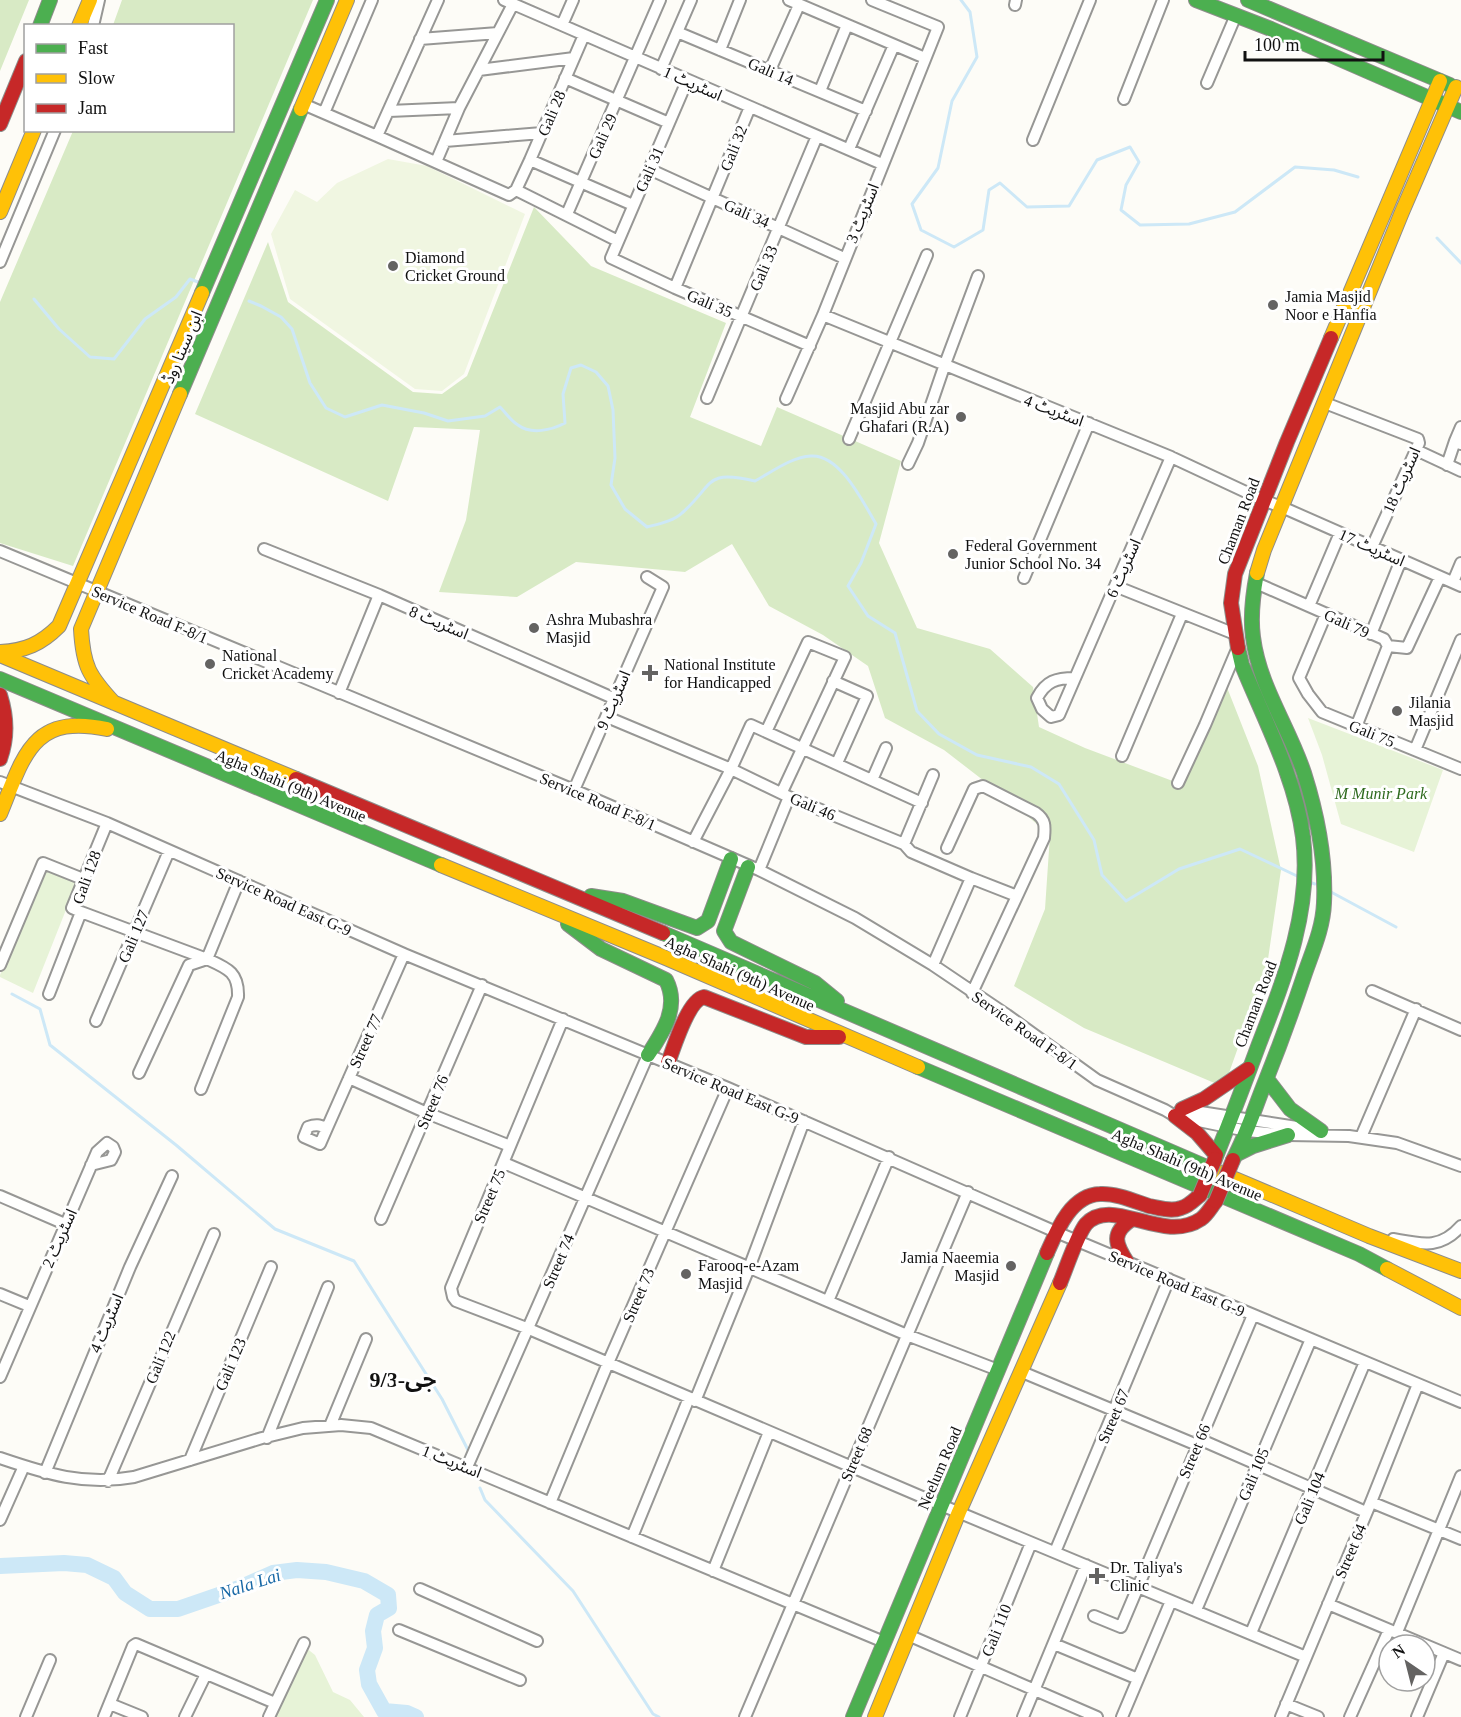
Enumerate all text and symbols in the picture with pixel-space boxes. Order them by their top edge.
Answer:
legend [24,24,234,132]
scale bar [1245,24,1383,62]
text: 100 m [1254,35,1300,55]
text: Fast [78,38,108,58]
street label: Gali 14 [746,54,796,89]
street label: اسٹریٹ 1 [660,63,725,105]
text: Slow [78,68,115,88]
street label: Gali 28 [534,88,569,138]
text: Jam [78,98,107,118]
street label: Gali 29 [585,111,620,161]
street label: Gali 32 [717,123,750,173]
street label: Gali 31 [632,144,667,194]
street label: اسٹریٹ 3 [843,181,883,246]
street label: Gali 34 [722,196,772,231]
street label: Gali 33 [746,243,781,293]
place label: Diamond Cricket Ground [405,249,505,284]
marker: Diamond Cricket Ground [386,259,400,273]
street label: Gali 35 [685,286,735,321]
place label: Jamia Masjid Noor e Hanfia [1285,288,1377,323]
marker: Jamia Masjid Noor e Hanfia [1266,298,1280,312]
street label: ابن سینا روڈ [159,308,206,386]
street label: اسٹریٹ 4 [1021,391,1086,431]
place label: Masjid Abu zar Ghafari (R.A) [850,400,950,436]
marker: Masjid Abu zar Ghafari (R.A) [954,410,968,424]
street label: اسٹریٹ 18 [1379,445,1424,516]
street label: Chaman Road [1214,476,1263,567]
street label: اسٹریٹ 17 [1336,525,1407,570]
street label: اسٹریٹ 6 [1103,536,1145,601]
place label: Federal Government Junior School No. 34 [965,537,1101,572]
marker: Federal Government Junior School No. 34 [946,547,960,561]
street label: Service Road F-8/1 [89,582,210,647]
street label: اسٹریٹ 8 [406,602,471,643]
street label: Gali 79 [1322,606,1372,641]
place label: Ashra Mubashra Masjid [546,611,652,647]
marker: Ashra Mubashra Masjid [527,621,541,635]
place label: National Cricket Academy [222,647,334,683]
place label: National Institute for Handicapped [664,656,776,692]
marker: National Cricket Academy [203,657,217,671]
marker: National Institute for Handicapped [641,664,659,682]
street label: اسٹریٹ 9 [593,668,634,733]
place label: Jilania Masjid [1409,694,1453,730]
marker: Jilania Masjid [1390,704,1404,718]
street label: Gali 75 [1347,717,1397,750]
street label: Agha Shahi (9th) Avenue [213,746,369,826]
street label: Service Road F-8/1 [537,769,658,834]
park label: M Munir Park [1334,785,1428,802]
street label: Gali 46 [788,789,838,824]
street label: Gali 128 [69,848,104,906]
street label: Service Road East G-9 [214,864,354,939]
street label: Gali 127 [115,907,152,965]
street label: Agha Shahi (9th) Avenue [662,933,817,1015]
street label: Chaman Road [1231,959,1280,1050]
street label: Service Road F-8/1 [969,988,1081,1073]
street label: Street 77 [346,1012,385,1071]
street label: Service Road East G-9 [660,1054,801,1127]
street label: Street 76 [413,1072,451,1132]
street label: Agha Shahi (9th) Avenue [1109,1125,1265,1205]
street label: Street 75 [470,1166,508,1226]
street label: اسٹریٹ 2 [39,1206,81,1271]
street label: Street 74 [539,1231,577,1291]
street label: Service Road East G-9 [1106,1247,1247,1320]
place label: Jamia Naeemia Masjid [901,1249,999,1285]
place label: Farooq-e-Azam Masjid [698,1257,800,1293]
marker: Jamia Naeemia Masjid [1004,1259,1018,1273]
street label: Street 73 [619,1265,657,1325]
marker: Farooq-e-Azam Masjid [679,1267,693,1281]
street label: اسٹریٹ 4 [86,1291,127,1356]
street label: Gali 122 [142,1328,179,1386]
street label: Gali 123 [212,1335,249,1393]
district label: جی-9/3 [370,1367,437,1392]
street label: Street 67 [1094,1386,1132,1446]
street label: Street 66 [1175,1421,1213,1481]
street label: Street 68 [837,1424,875,1484]
street label: Neelum Road [914,1424,965,1512]
street label: اسٹریٹ 1 [419,1442,484,1482]
street label: Gali 105 [1235,1445,1272,1503]
street label: Gali 104 [1291,1469,1328,1527]
street label: Street 64 [1331,1521,1369,1581]
place label: Dr. Taliya's Clinic [1110,1559,1183,1594]
water label: Nala Lai [216,1565,283,1604]
marker: Dr. Taliya's Clinic [1088,1567,1106,1585]
street label: Gali 110 [978,1602,1015,1659]
north arrow [1377,1633,1437,1693]
text: N [1389,1641,1409,1661]

